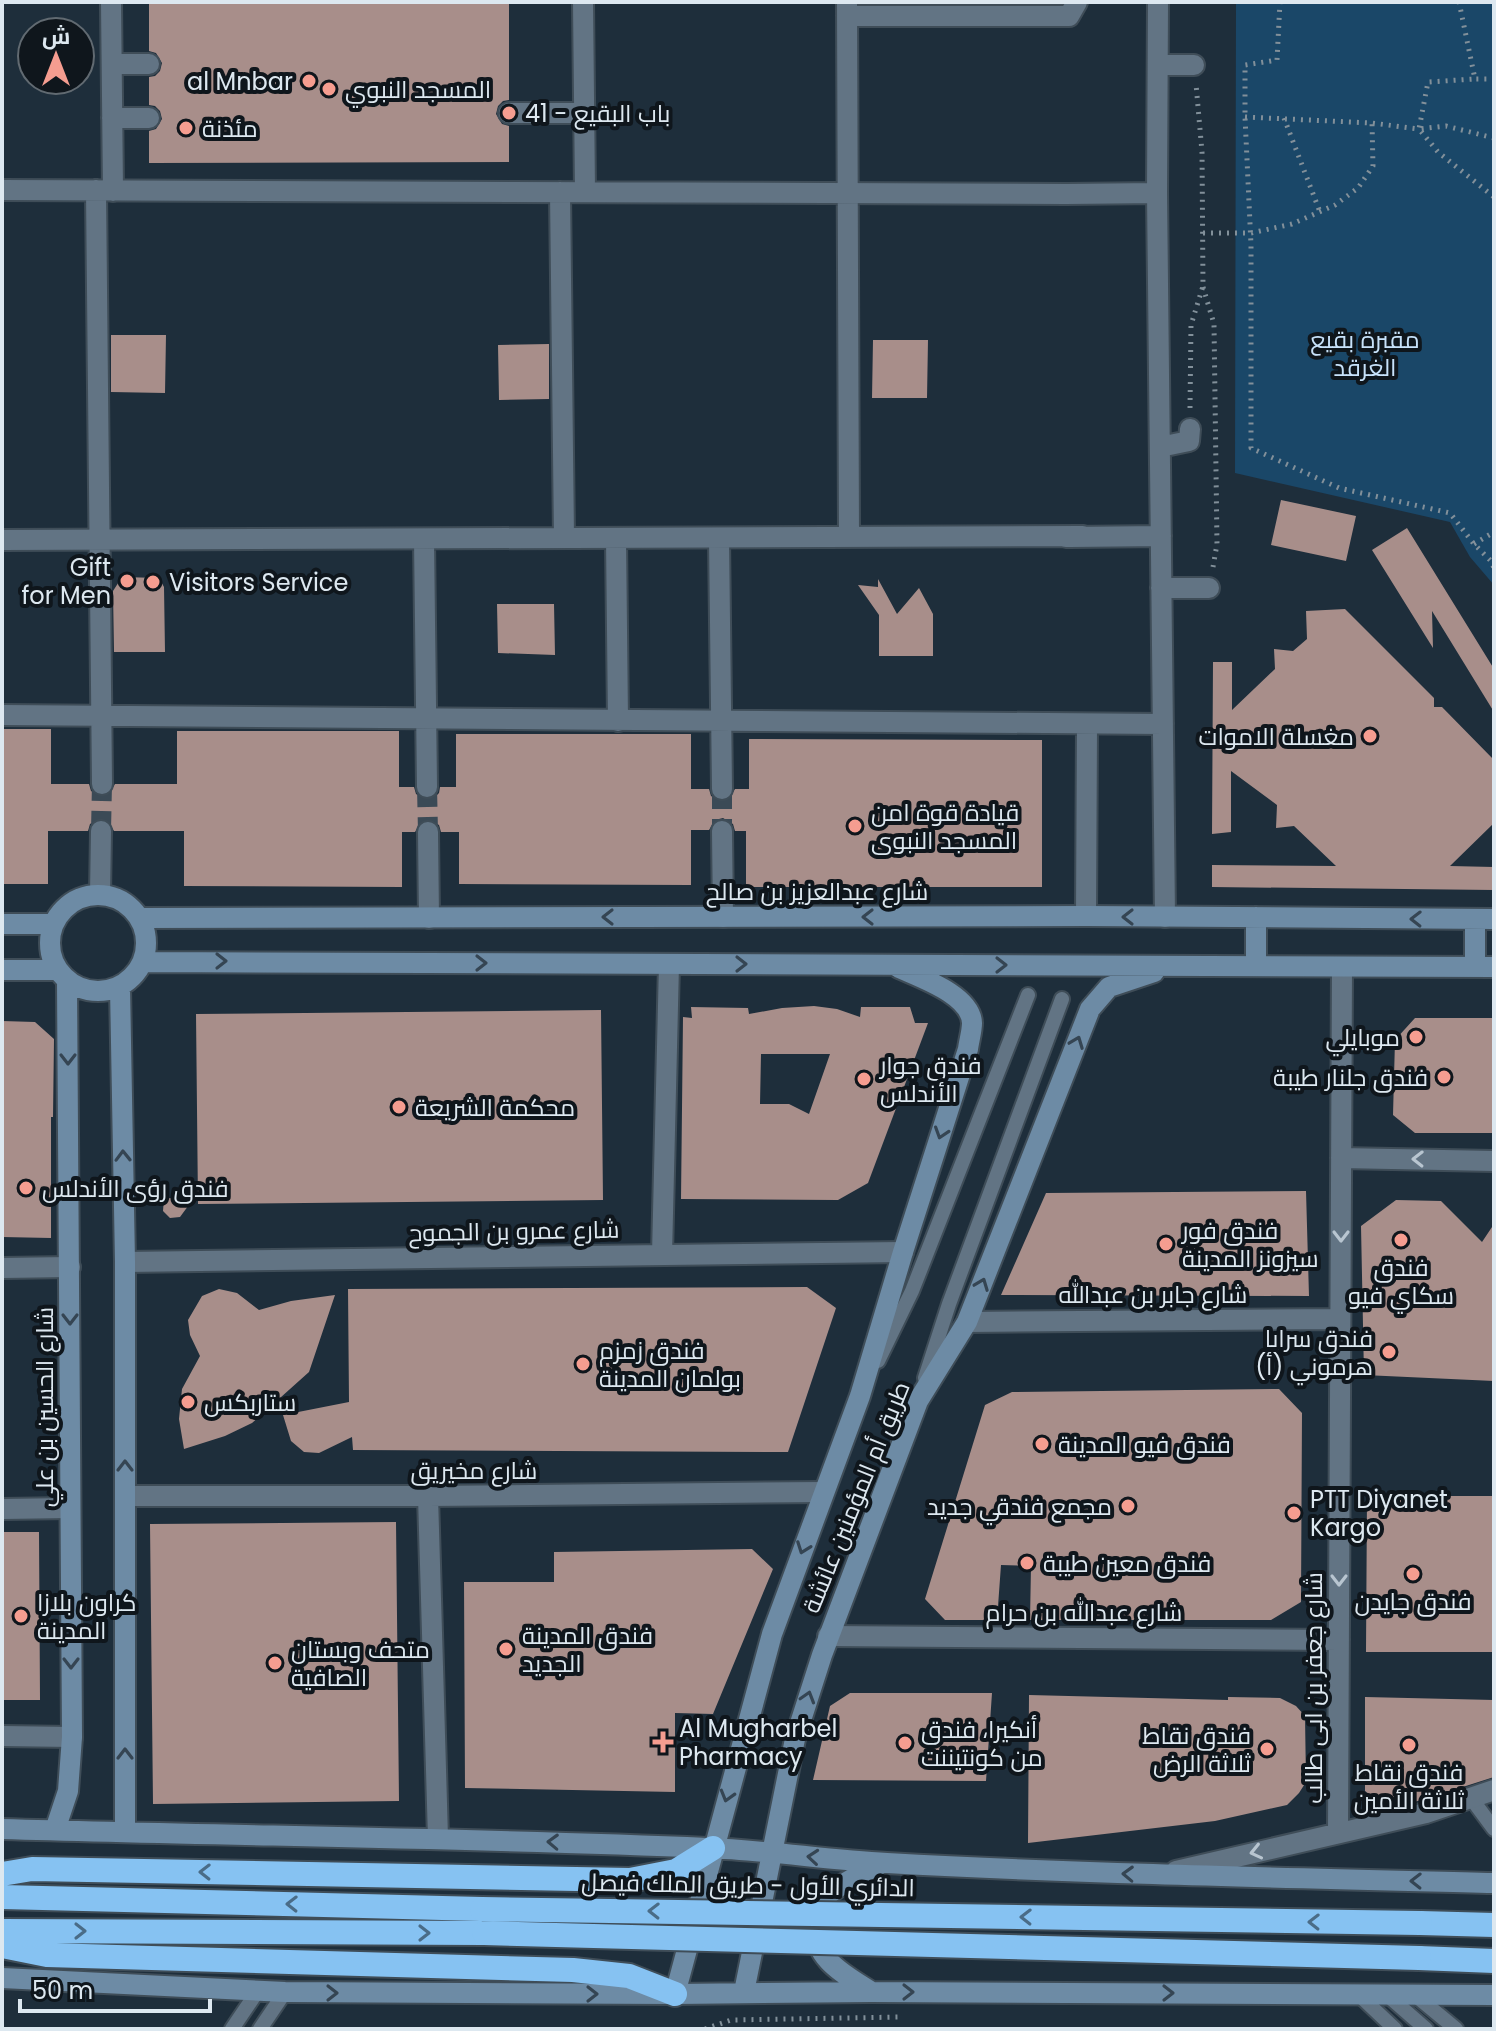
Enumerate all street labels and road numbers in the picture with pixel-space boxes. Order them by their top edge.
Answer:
street label: شارع عبدالعزيز بن صالح [706,875,928,908]
street label: شارع عمرو بن الجموح [408,1213,620,1249]
street label: شارع جابر بن عبدالله [1059,1278,1247,1311]
street label: شارع الحسين بن علي [28,1307,64,1507]
street label: طريق أم المؤمنين عائشة [794,1376,918,1618]
street label: شارع مخيريق [411,1454,537,1487]
street label: شارع جعفر بن ابى طالب [1297,1572,1330,1804]
street label: شارع عبدالله بن حرام [986,1596,1182,1629]
street label: الدائري الأول - طريق الملك فيصل [581,1866,915,1906]

